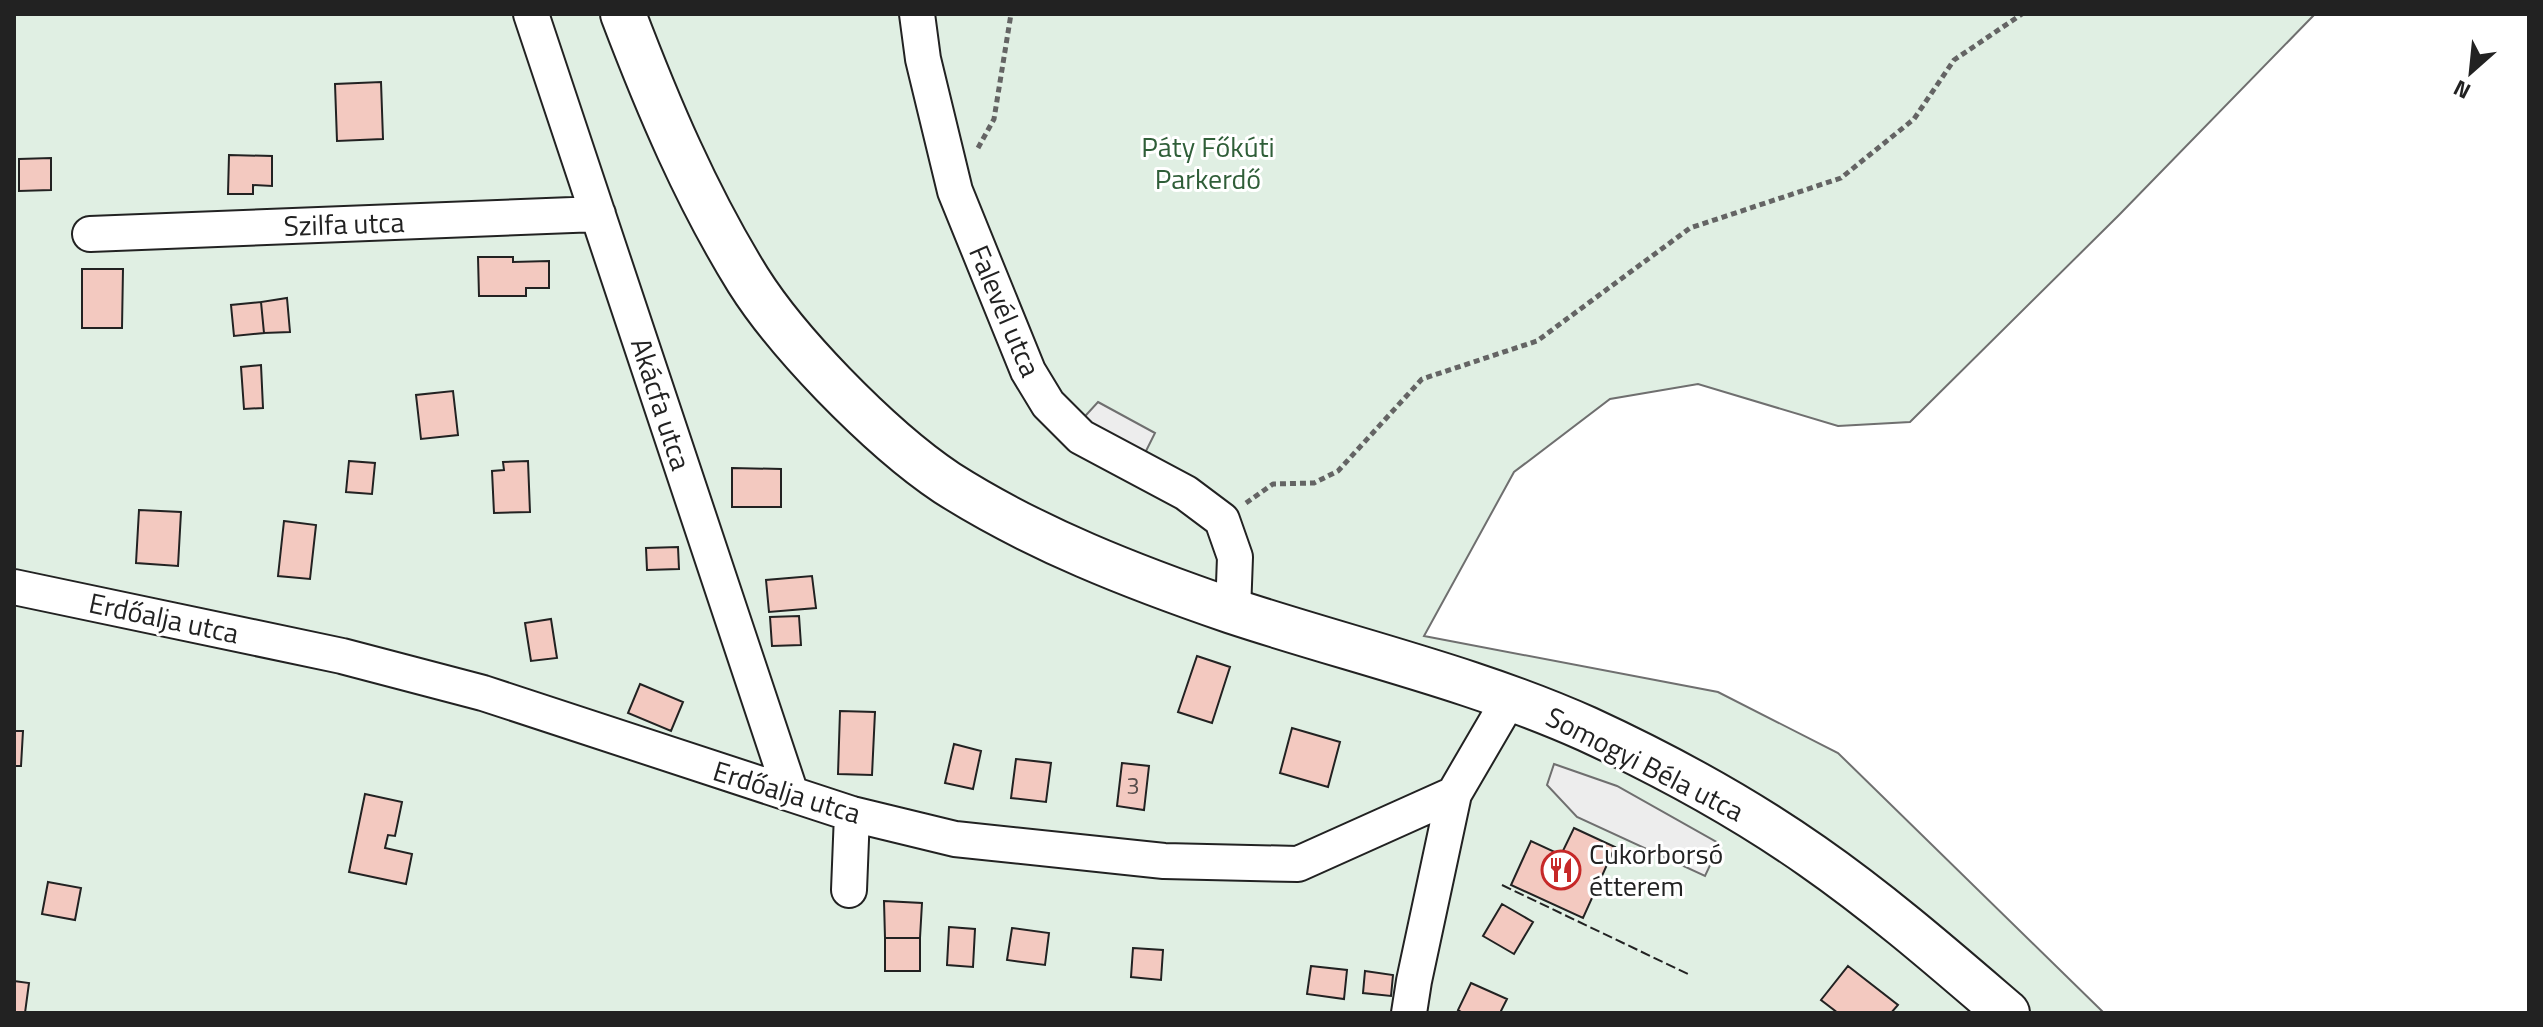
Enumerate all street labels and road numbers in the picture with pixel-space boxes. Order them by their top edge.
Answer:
street label: Szilfa utca [283,200,405,247]
street label: Falevél utca [958,238,1052,383]
street label: Akácfa utca [620,332,703,475]
street label: Erdőalja utca [85,581,243,654]
street label: Somogyi Béla utca [1539,695,1752,832]
street label: Erdőalja utca [708,749,866,834]

